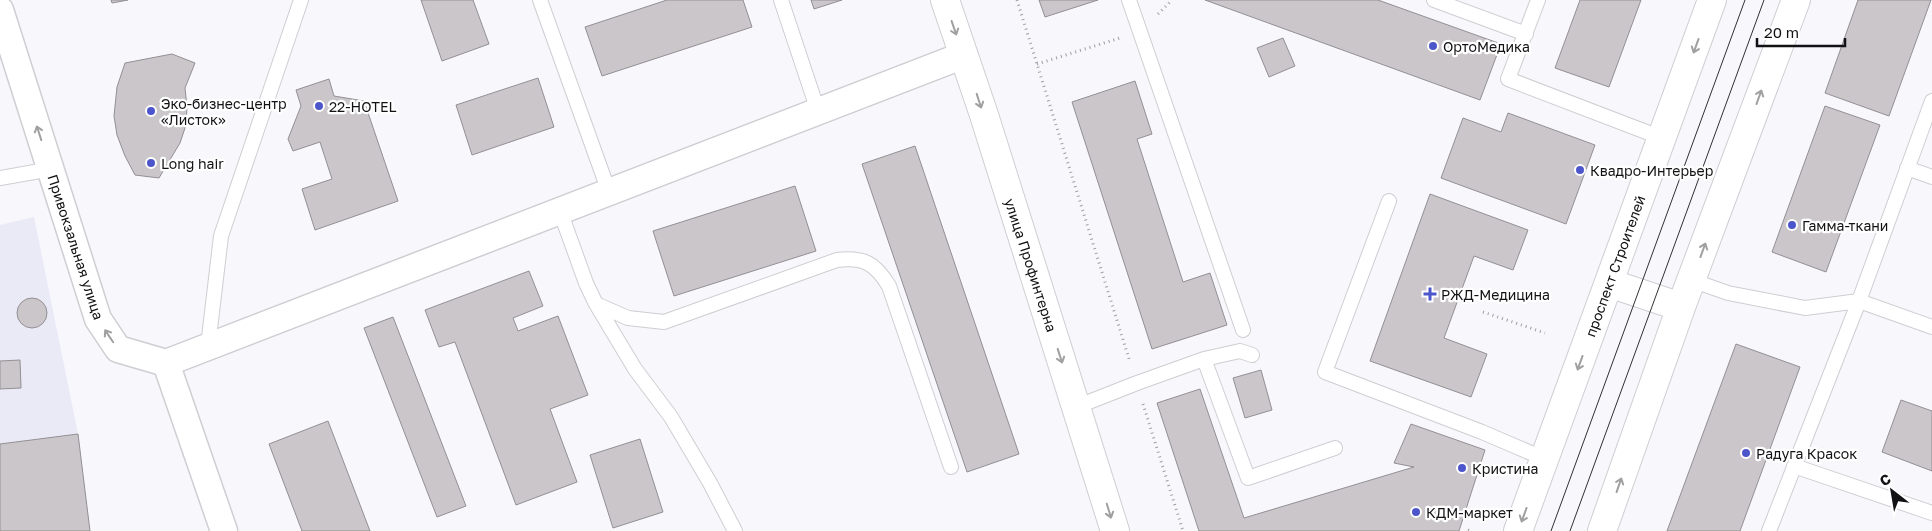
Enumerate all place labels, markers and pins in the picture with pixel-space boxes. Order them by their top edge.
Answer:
place label: ОртоМедика [1443,38,1530,55]
marker: ОртоМедика [1427,40,1439,52]
place label: Эко-бизнес-центр «Листок» [161,95,287,128]
place label: 22-HOTEL [329,98,396,115]
marker: 22-HOTEL [313,100,325,112]
marker: Эко-бизнес-центр «Листок» [145,105,157,117]
place label: Long hair [161,155,224,172]
marker: Long hair [145,157,157,169]
place label: Квадро-Интерьер [1590,162,1713,179]
marker: Квадро-Интерьер [1574,164,1586,176]
place label: Гамма-ткани [1802,217,1888,234]
marker: Гамма-ткани [1786,219,1798,231]
place label: РЖД-Медицина [1441,286,1550,303]
marker: РЖД-Медицина [1423,287,1437,301]
place label: Радуга Красок [1756,445,1857,462]
marker: Радуга Красок [1740,447,1752,459]
place label: Кристина [1472,460,1538,477]
marker: Кристина [1456,462,1468,474]
place label: КДМ-маркет [1426,504,1513,521]
marker: КДМ-маркет [1410,506,1422,518]

